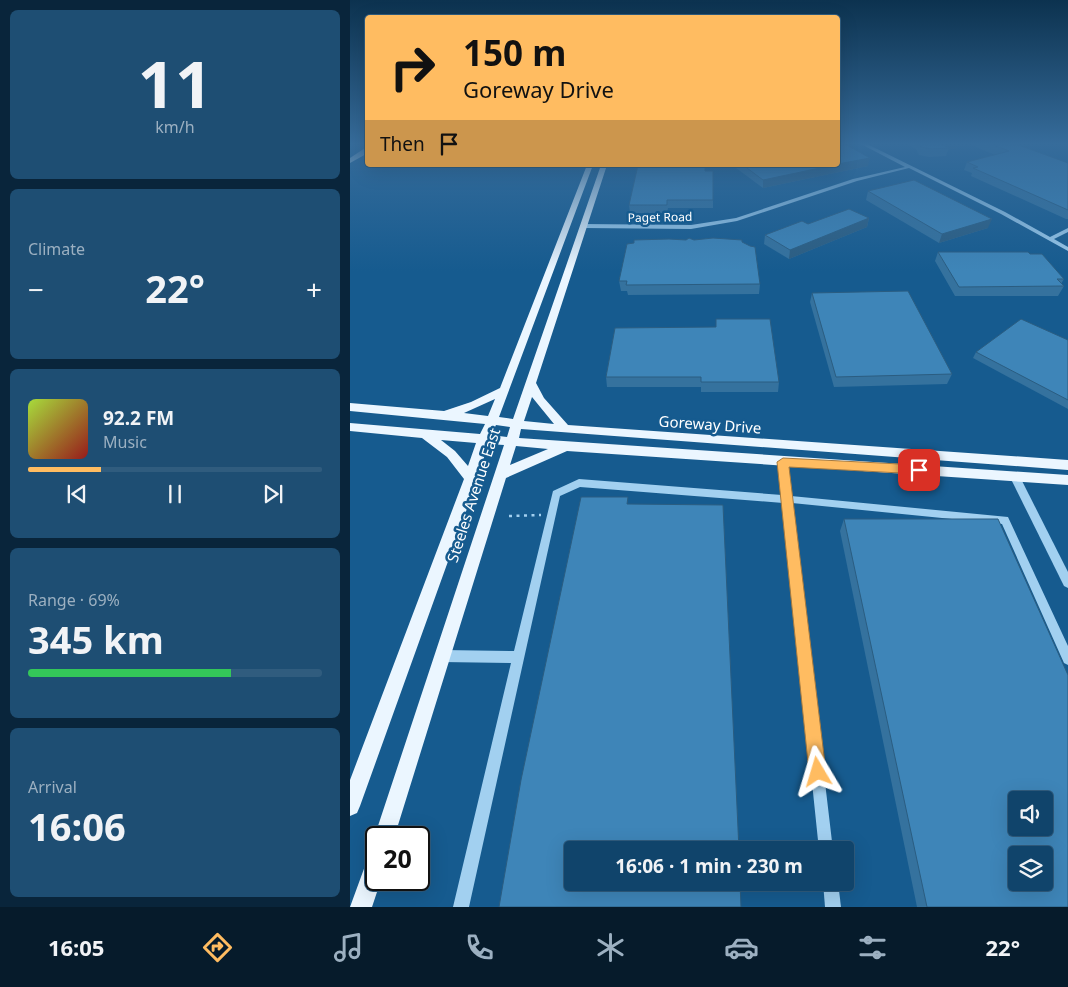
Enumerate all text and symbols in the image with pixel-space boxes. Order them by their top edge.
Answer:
text: 150 m [463,29,566,76]
icon: right [380,35,445,100]
text: 11 [138,39,212,127]
text: Goreway Drive [463,74,614,104]
text: km/h [155,116,195,138]
icon: arrive [435,130,463,158]
text: Then [380,131,425,157]
street label: Paget Road [628,208,692,226]
text: Climate [28,238,85,260]
text: 22° [145,262,205,314]
text: − [28,270,44,308]
text: + [306,270,322,308]
text: 92.2 FM [103,405,174,431]
street label: Goreway Drive [658,410,762,438]
street label: Steeles Avenue East [442,425,504,565]
text: Music [103,431,147,453]
pin [898,449,940,491]
icon: arrive [905,456,933,484]
icon: previous [63,480,91,508]
icon: pause [161,480,189,508]
icon: next [259,480,287,508]
text: Range · 69% [28,589,120,611]
text: 345 km [28,613,164,665]
position arrow [791,745,843,797]
text: Arrival [28,776,77,798]
map controls [1008,791,1053,891]
button: sound [1008,791,1053,836]
text: 16:06 [28,800,126,852]
speed limit sign: 20 [365,826,430,891]
button: layers [1008,846,1053,891]
text: 16:06 · 1 min · 230 m [615,853,803,879]
icon: directions [200,930,235,965]
icon: music [331,930,366,965]
icon: phone [462,930,497,965]
icon: climate [593,930,628,965]
icon: car [724,930,759,965]
icon: filters [855,930,890,965]
text: 16:05 [48,932,104,962]
text: 22° [985,932,1020,962]

